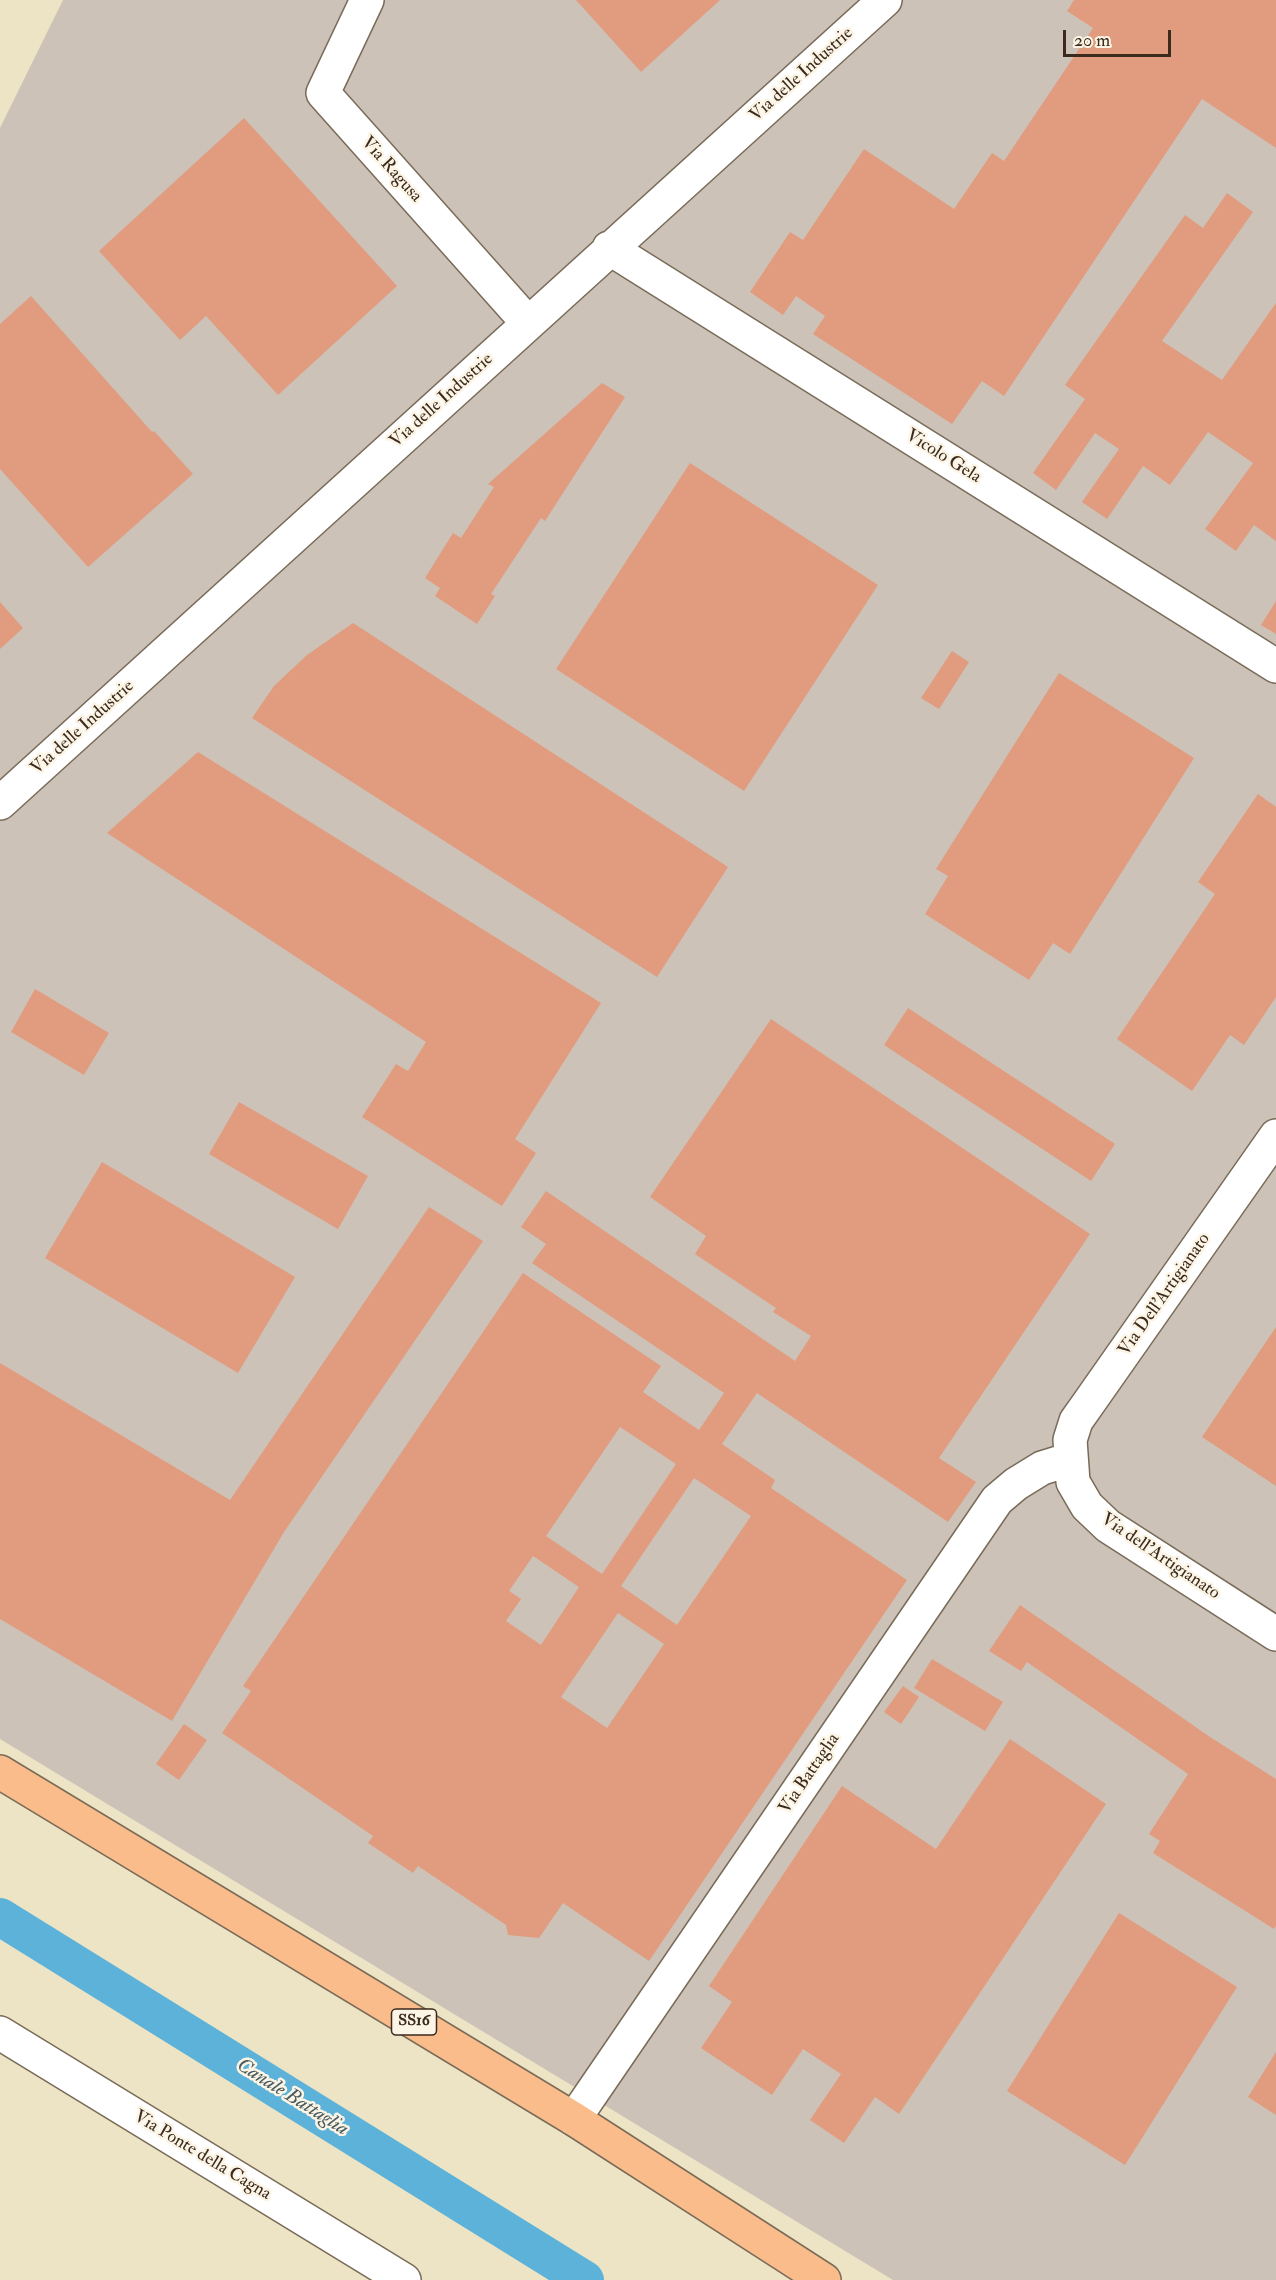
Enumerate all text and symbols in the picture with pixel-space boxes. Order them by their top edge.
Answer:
scale bar [1066,18,1174,56]
street label: Via delle Industrie [746,23,858,127]
text: 20 m [1074,29,1110,52]
street label: Via Ragusa [356,133,426,207]
street label: Via delle Industrie [386,349,498,453]
street label: Vicolo Gela [901,425,985,489]
street label: Via delle Industrie [27,676,139,780]
street label: Via Dell'Artigianato [1115,1229,1215,1361]
street label: Via dell'Artigianato [1096,1509,1224,1605]
street label: Via Battaglia [775,1730,845,1818]
road number: SS16 [392,2009,436,2035]
water label: Canale Battaglia [232,2054,352,2142]
street label: Via Ponte della Cagna [129,2106,275,2206]

